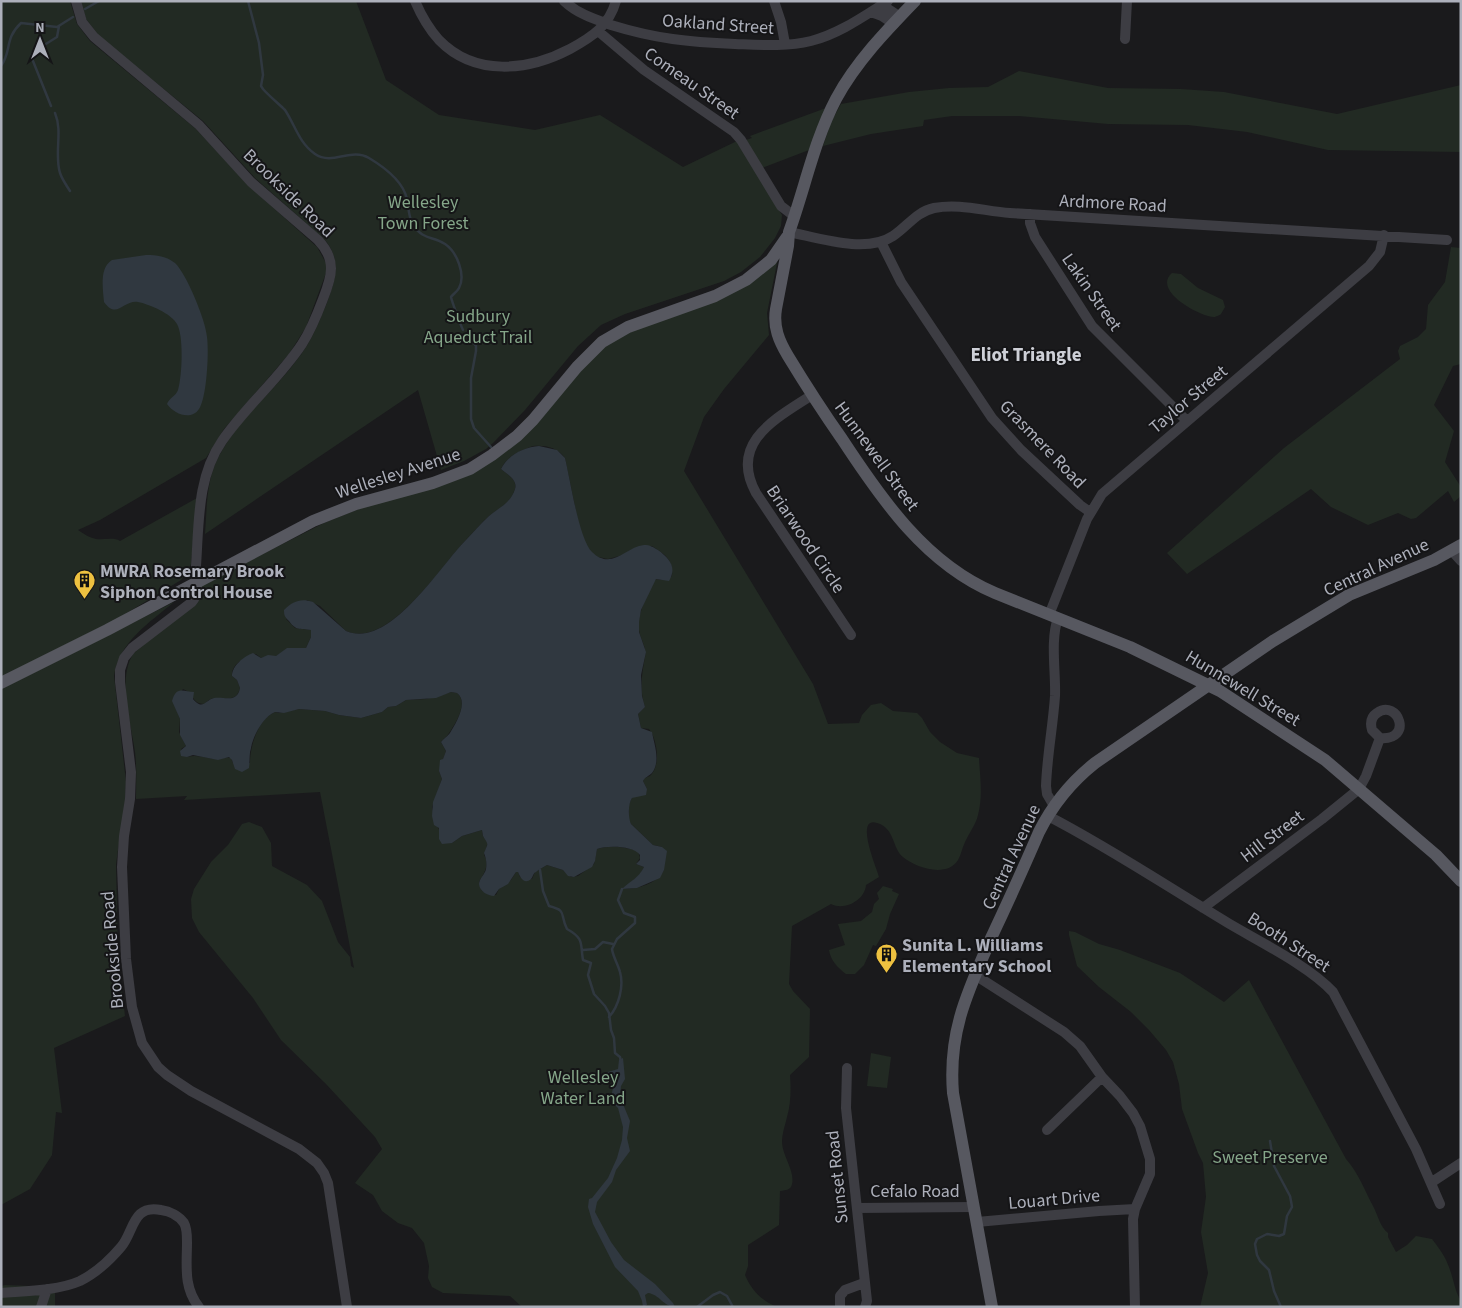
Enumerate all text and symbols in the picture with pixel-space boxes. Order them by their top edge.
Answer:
street label: Oakland Street [661,8,775,41]
north arrow [15,15,65,65]
text: N [35,18,45,38]
street label: Comeau Street [639,41,744,126]
street label: Brookside Road [237,143,340,243]
street label: Ardmore Road [1059,188,1167,219]
park label: Wellesley Town Forest [377,190,469,236]
street label: Lakin Street [1056,248,1128,336]
park label: Sudbury Aqueduct Trail [424,304,532,350]
district label: Eliot Triangle [970,342,1082,369]
street label: Taylor Street [1144,359,1233,440]
street label: Grasmere Road [994,394,1091,494]
street label: Hunnewell Street [828,396,925,516]
street label: Wellesley Avenue [333,442,464,505]
street label: Briarwood Circle [760,480,851,598]
street label: Central Avenue [1319,532,1433,603]
place label: MWRA Rosemary Brook Siphon Control House [100,559,284,605]
building icon: MWRA Rosemary Brook Siphon Control House [72,569,96,600]
street label: Hunnewell Street [1181,644,1305,733]
street label: Central Avenue [976,800,1047,914]
street label: Hill Street [1235,804,1309,869]
street label: Brookside Road [95,890,130,1010]
street label: Booth Street [1242,906,1335,979]
place label: Sunita L. Williams Elementary School [902,933,1052,979]
building icon: Sunita L. Williams Elementary School [874,943,898,974]
park label: Wellesley Water Land [541,1065,625,1111]
street label: Sunset Road [820,1129,855,1225]
park label: Sweet Preserve [1212,1145,1328,1170]
street label: Cefalo Road [870,1179,960,1204]
street label: Louart Drive [1007,1183,1101,1216]

